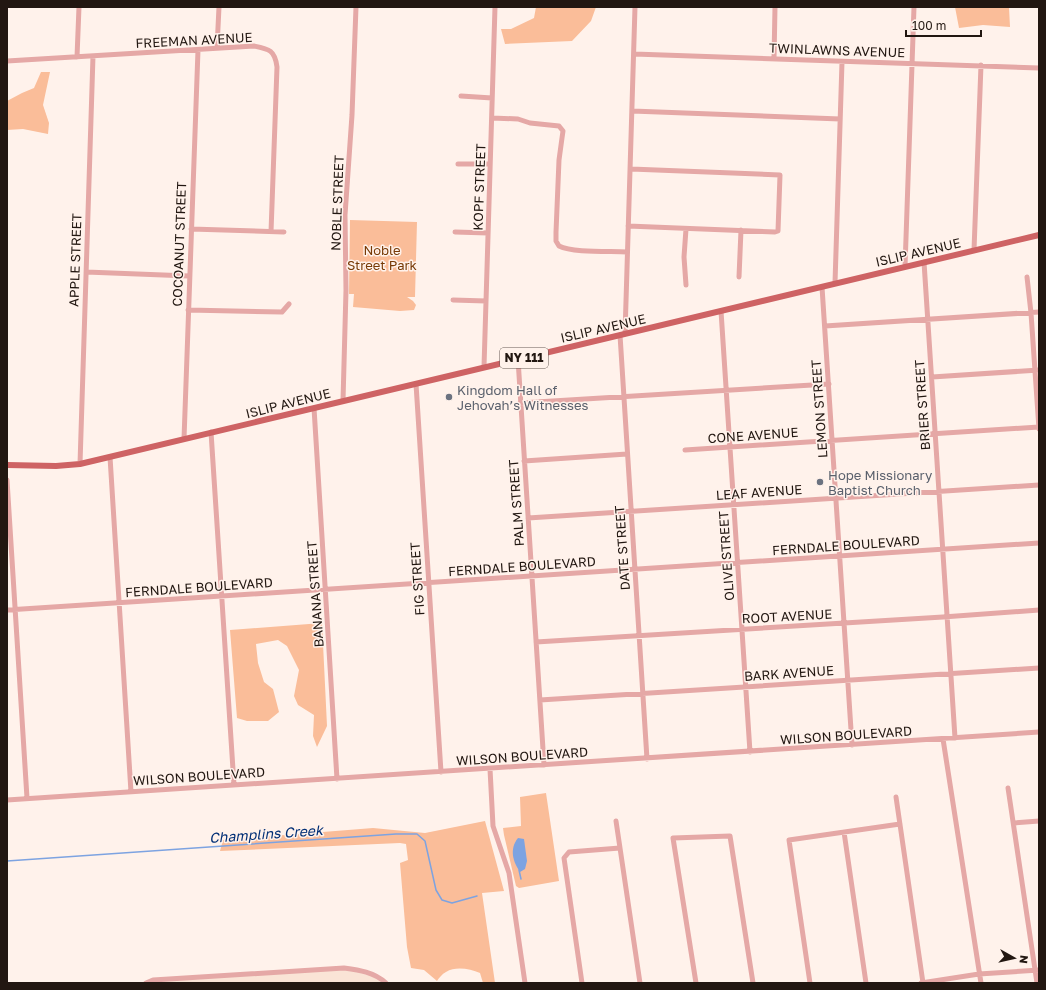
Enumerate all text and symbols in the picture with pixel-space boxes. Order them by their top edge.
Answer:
scale bar [906,12,981,38]
text: 100 m [912,18,946,33]
street label: FREEMAN AVENUE [135,29,253,51]
street label: TWINLAWNS AVENUE [769,40,905,60]
street label: KOPF STREET [469,143,489,231]
street label: NOBLE STREET [327,155,347,251]
street label: COCOANUT STREET [169,181,189,307]
street label: APPLE STREET [65,213,85,307]
street label: ISLIP AVENUE [874,234,962,270]
park label: Noble Street Park [347,242,418,273]
street label: ISLIP AVENUE [559,310,647,346]
road number: NY 111 [500,348,548,368]
street label: LEMON STREET [808,359,830,459]
street label: BRIER STREET [911,359,933,451]
place label: Kingdom Hall of Jehovah’s Witnesses [457,382,588,413]
street label: ISLIP AVENUE [244,385,332,421]
marker: Kingdom Hall of Jehovah’s Witnesses [444,392,454,402]
street label: CONE AVENUE [707,424,799,446]
street label: PALM STREET [505,459,527,547]
place label: Hope Missionary Baptist Church [828,467,933,498]
marker: Hope Missionary Baptist Church [815,477,825,487]
street label: LEAF AVENUE [715,481,803,503]
street label: DATE STREET [611,505,633,591]
street label: OLIVE STREET [715,510,737,602]
street label: FERNDALE BOULEVARD [772,532,920,558]
street label: BANANA STREET [303,540,327,648]
street label: FIG STREET [406,542,428,616]
street label: FERNDALE BOULEVARD [448,553,596,579]
street label: FERNDALE BOULEVARD [125,574,273,600]
street label: ROOT AVENUE [741,606,833,626]
street label: BARK AVENUE [744,662,834,684]
street label: WILSON BOULEVARD [780,722,912,748]
street label: WILSON BOULEVARD [456,743,588,769]
street label: WILSON BOULEVARD [133,763,265,789]
water label: Champlins Creek [209,821,325,846]
north arrow [994,938,1034,978]
text: N [1017,954,1031,965]

